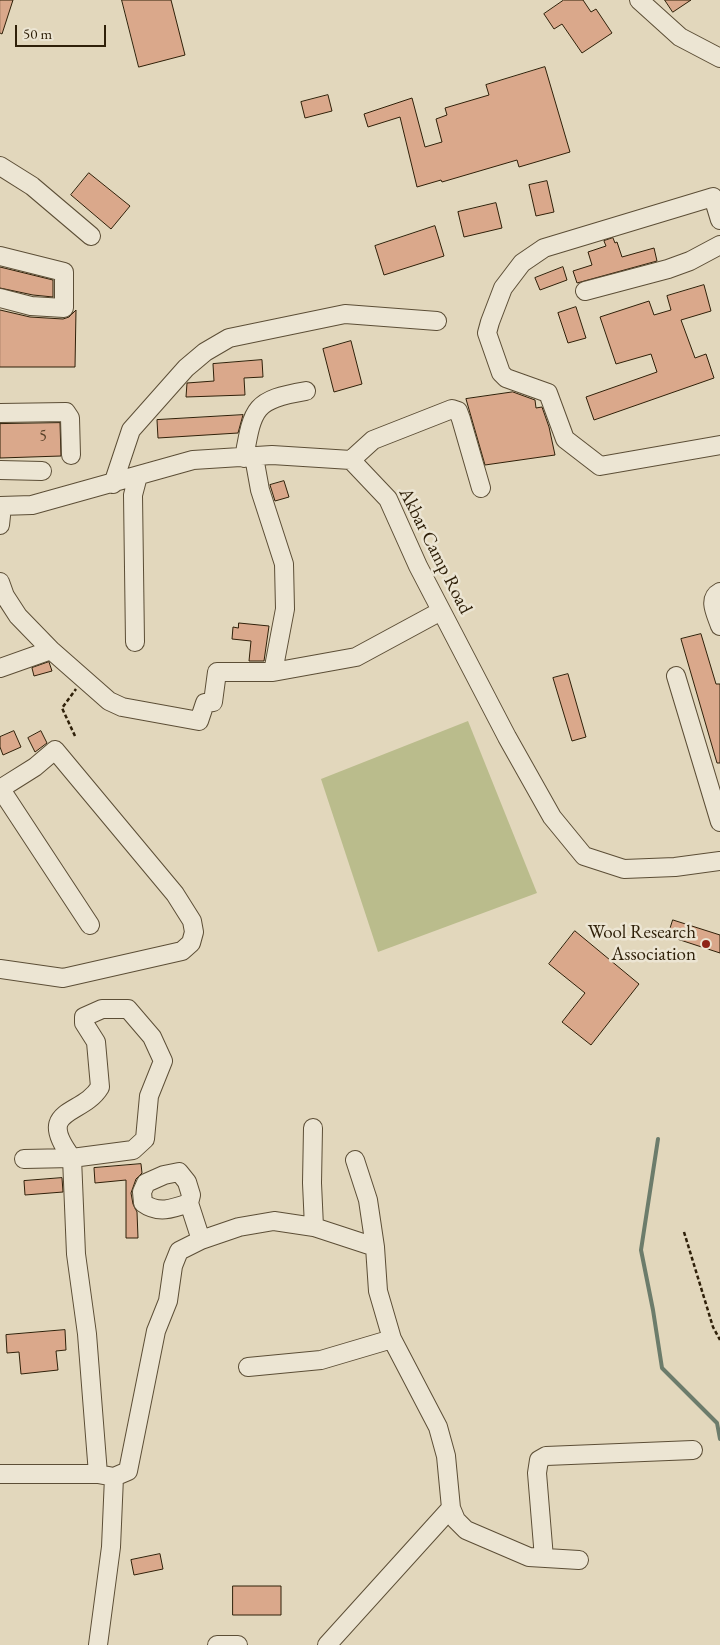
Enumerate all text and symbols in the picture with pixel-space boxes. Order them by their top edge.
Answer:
scale bar [18,15,109,47]
text: 50 m [23,24,52,43]
house number: 5 [39,427,47,447]
street label: Akbar Camp Road [393,484,477,618]
place label: Wool Research Association [588,922,696,966]
marker: Wool Research Association [700,938,712,950]

